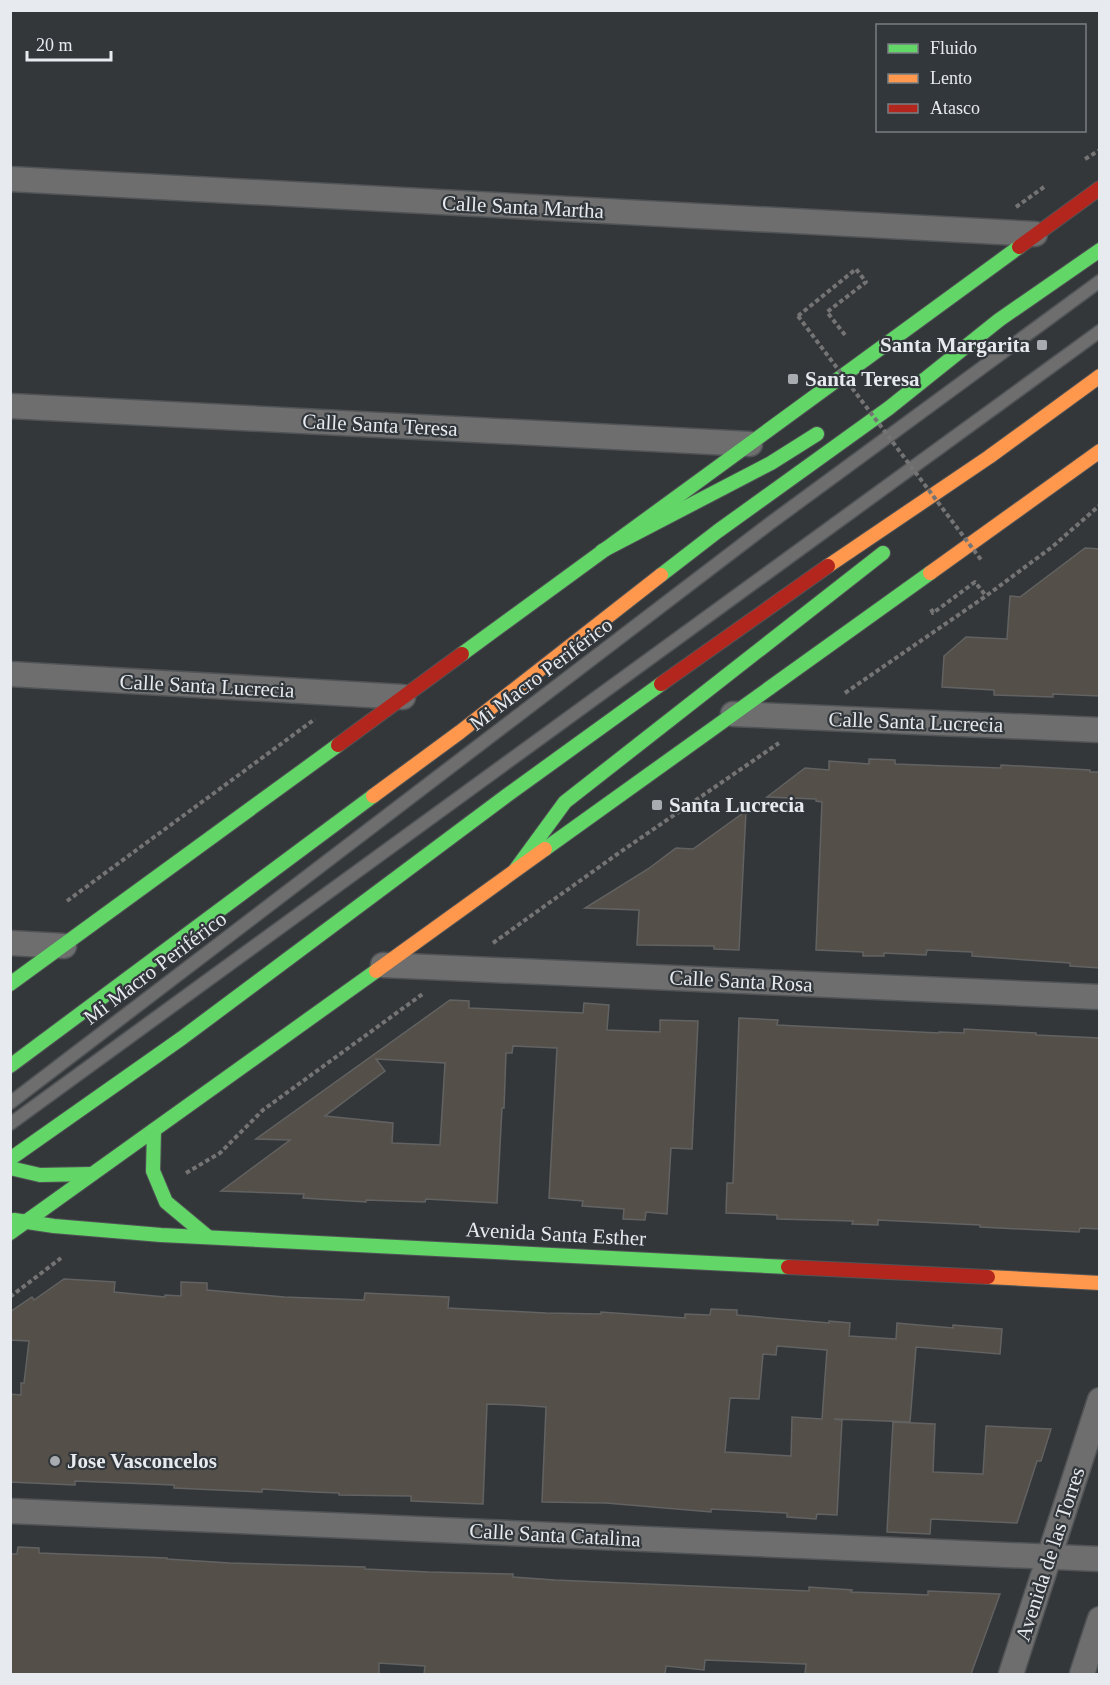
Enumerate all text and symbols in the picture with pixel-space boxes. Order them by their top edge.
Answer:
scale bar [27,24,111,62]
legend [876,24,1086,132]
text: 20 m [36,35,73,55]
text: Fluido [930,38,977,58]
text: Lento [930,68,972,88]
text: Atasco [930,98,980,118]
street label: Calle Santa Martha [441,191,605,223]
place label: Santa Margarita [880,333,1030,357]
marker: Santa Margarita [1035,338,1049,352]
place label: Santa Teresa [805,367,920,391]
marker: Santa Teresa [786,372,800,386]
street label: Calle Santa Teresa [302,409,459,441]
street label: Mi Macro Periférico [465,612,617,736]
street label: Calle Santa Lucrecia [119,669,296,703]
street label: Calle Santa Lucrecia [828,707,1004,737]
place label: Santa Lucrecia [669,793,805,817]
marker: Santa Lucrecia [650,798,664,812]
street label: Mi Macro Periférico [79,906,231,1030]
street label: Calle Santa Rosa [669,965,814,997]
street label: Avenida Santa Esther [465,1217,647,1251]
place label: Jose Vasconcelos [67,1449,217,1473]
marker: Jose Vasconcelos [48,1454,62,1468]
street label: Avenida de las Torres [1011,1464,1089,1644]
street label: Calle Santa Catalina [469,1519,642,1552]

